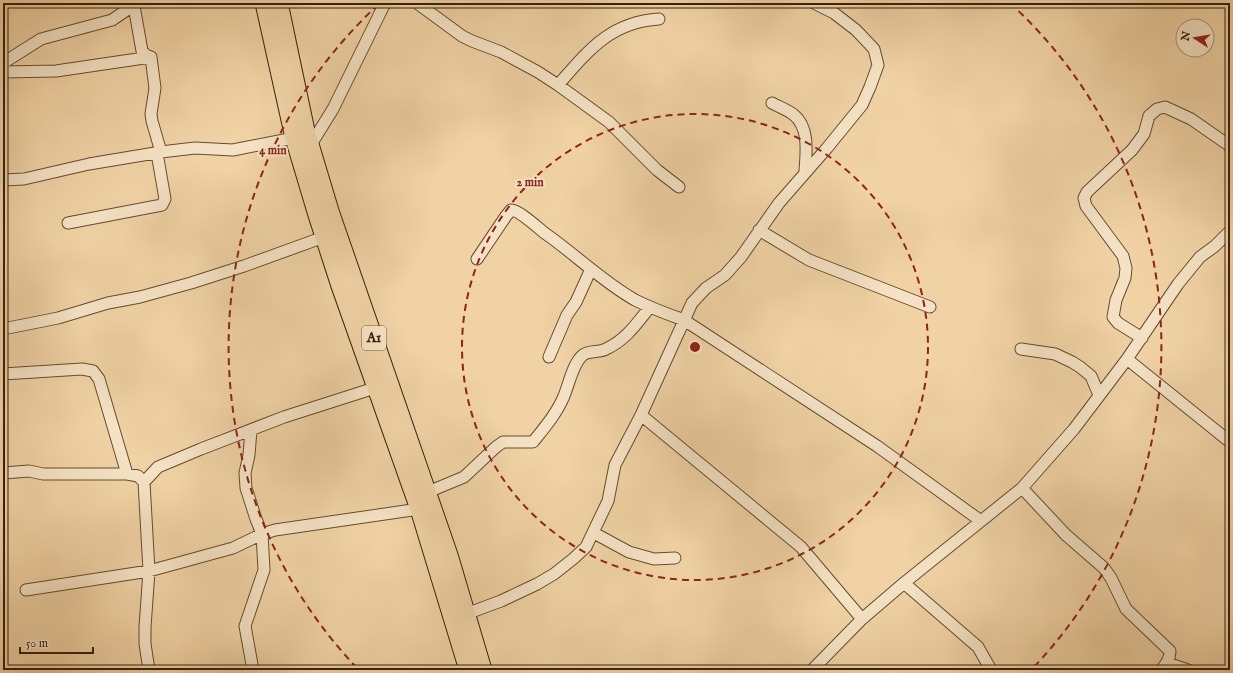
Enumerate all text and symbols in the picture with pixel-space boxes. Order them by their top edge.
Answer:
north arrow [1175,18,1215,58]
text: N [1178,30,1194,43]
text: 4 min [259,143,287,158]
text: 2 min [516,175,544,190]
road number: A1 [362,326,386,350]
centre of rings [688,340,702,354]
scale bar [20,629,93,655]
text: 50 m [26,636,48,651]

